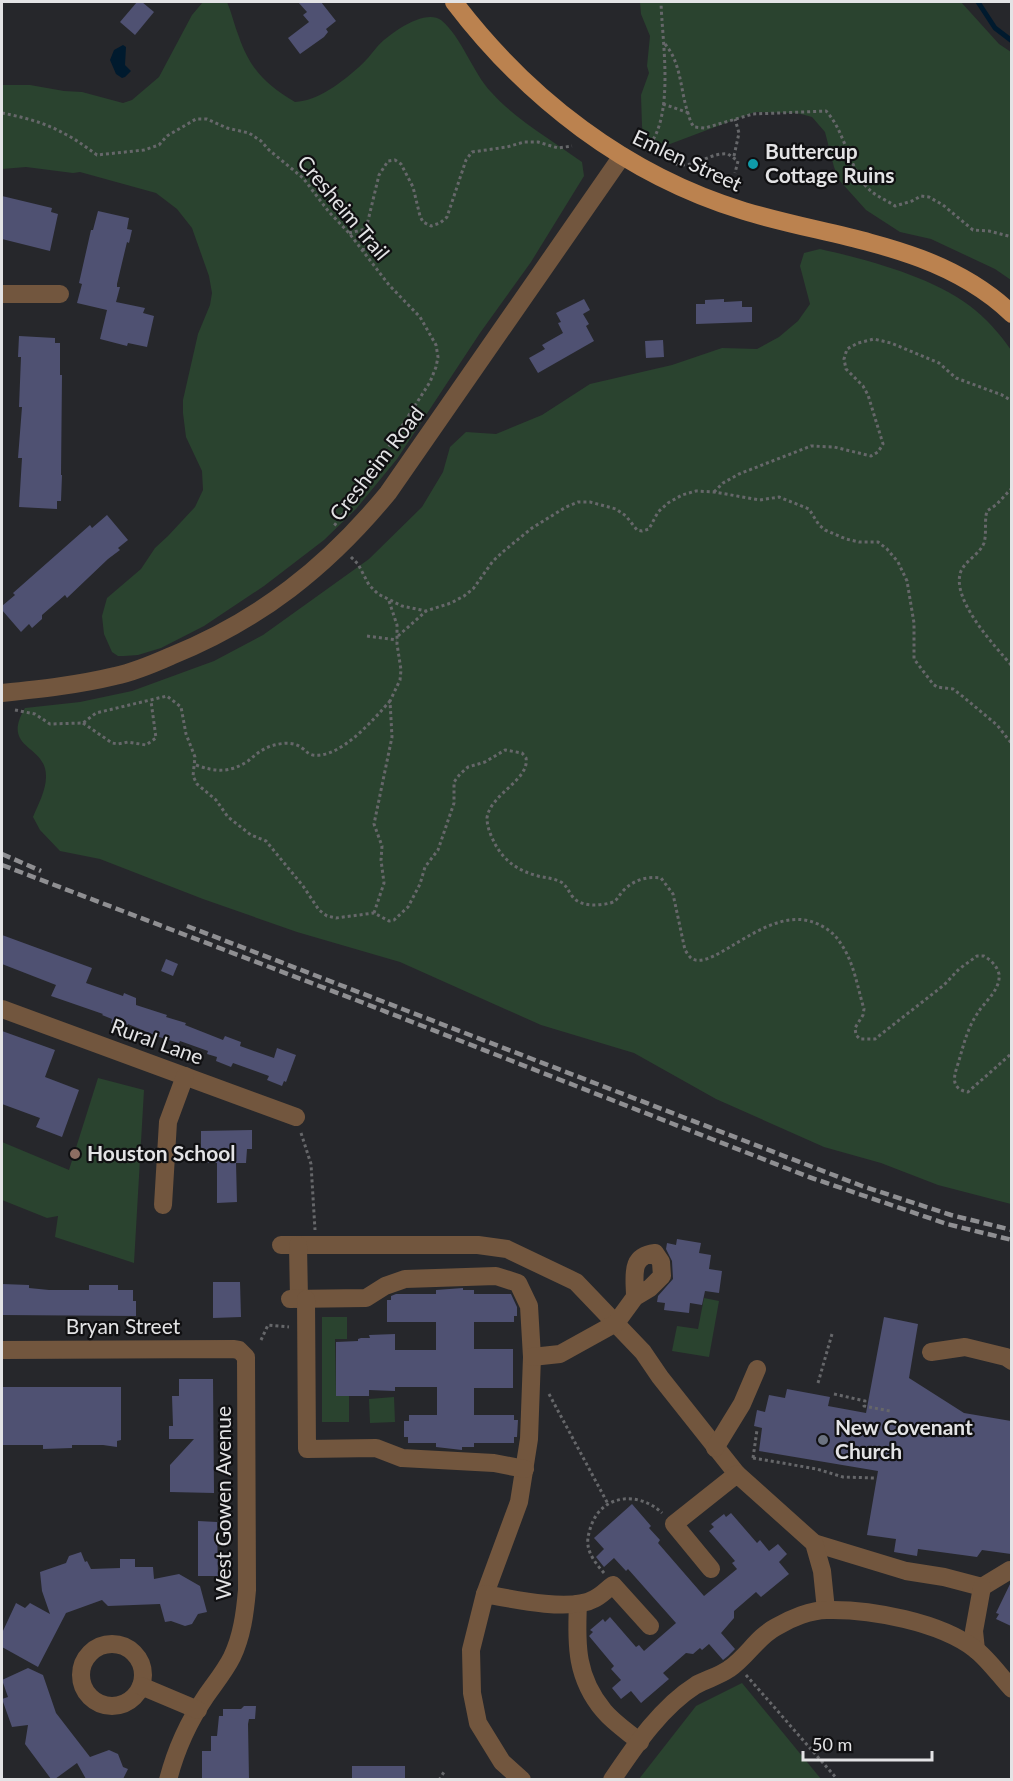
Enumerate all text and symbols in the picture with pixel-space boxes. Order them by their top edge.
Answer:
street label: Emlen Street [629,123,747,196]
place label: Buttercup Cottage Ruins [765,138,895,187]
street label: Cresheim Trail [293,150,395,265]
marker: Buttercup Cottage Ruins [746,157,760,171]
street label: Cresheim Road [323,401,428,525]
street label: Rural Lane [108,1012,207,1069]
place label: Houston School [87,1140,236,1165]
marker: Houston School [68,1147,82,1161]
street label: Bryan Street [66,1313,181,1338]
street label: West Gowen Avenue [210,1406,235,1600]
place label: New Covenant Church [835,1414,973,1463]
marker: New Covenant Church [816,1433,830,1447]
scale bar [803,1724,932,1762]
text: 50 m [812,1733,852,1755]

